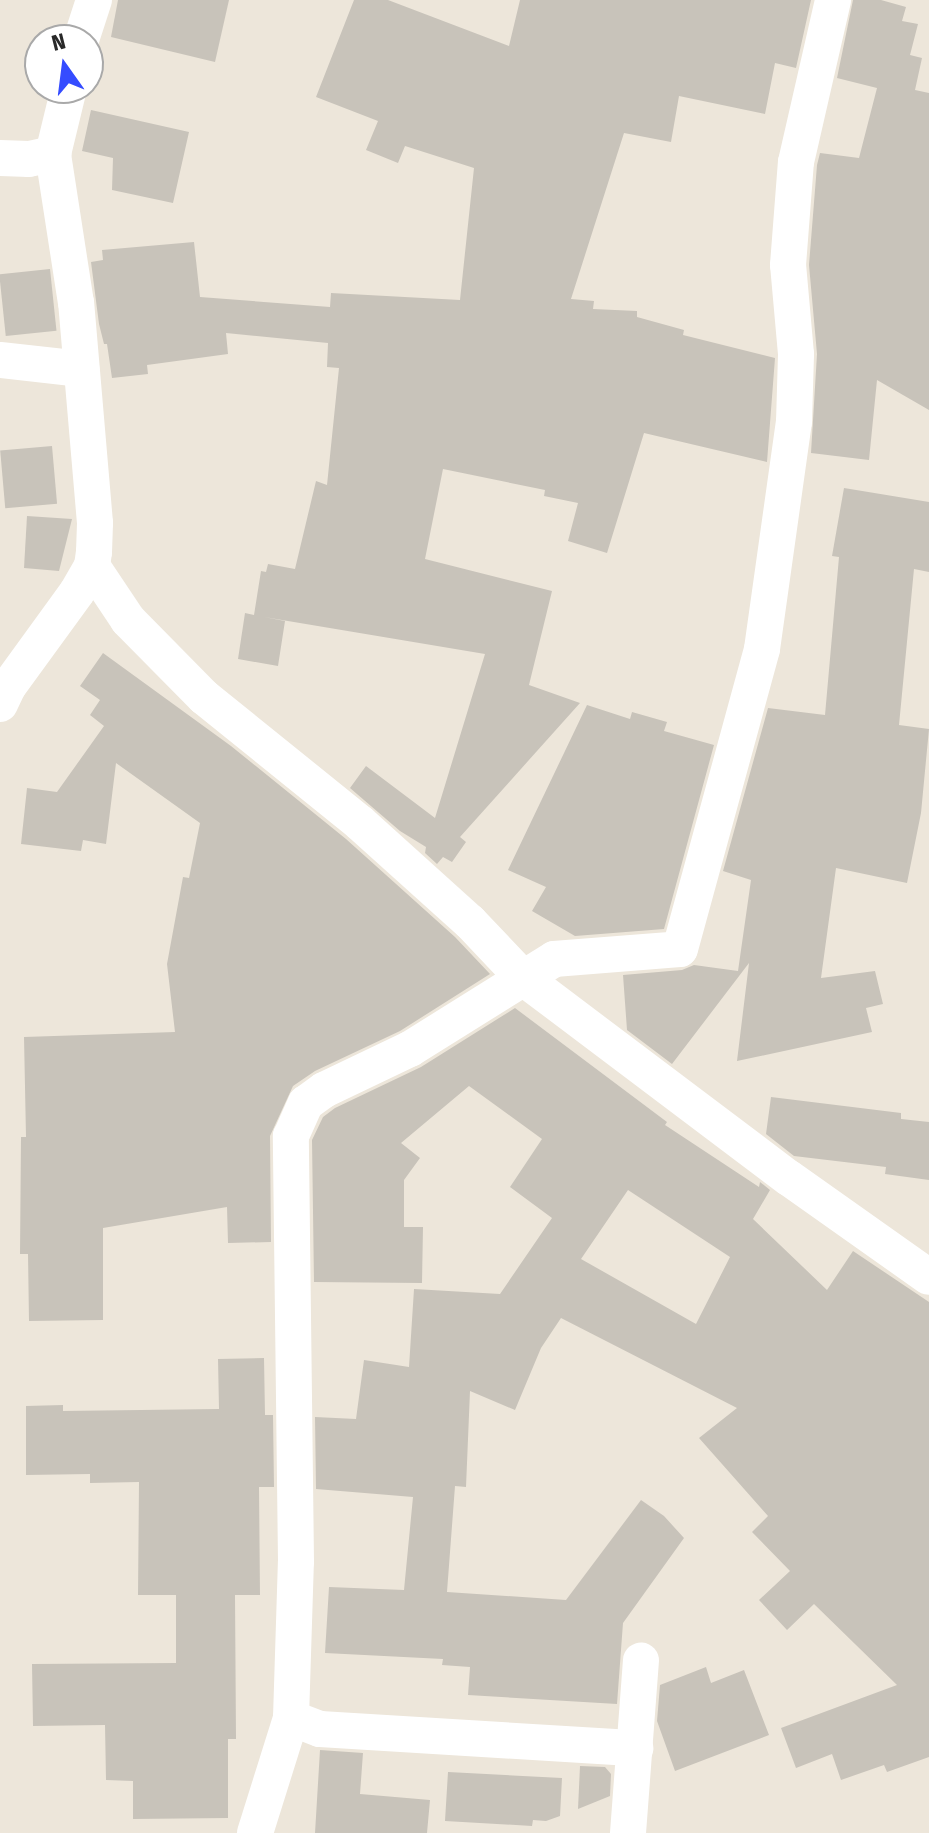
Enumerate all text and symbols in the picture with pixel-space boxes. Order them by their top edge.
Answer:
north arrow [24,24,104,104]
text: N [49,27,68,57]

